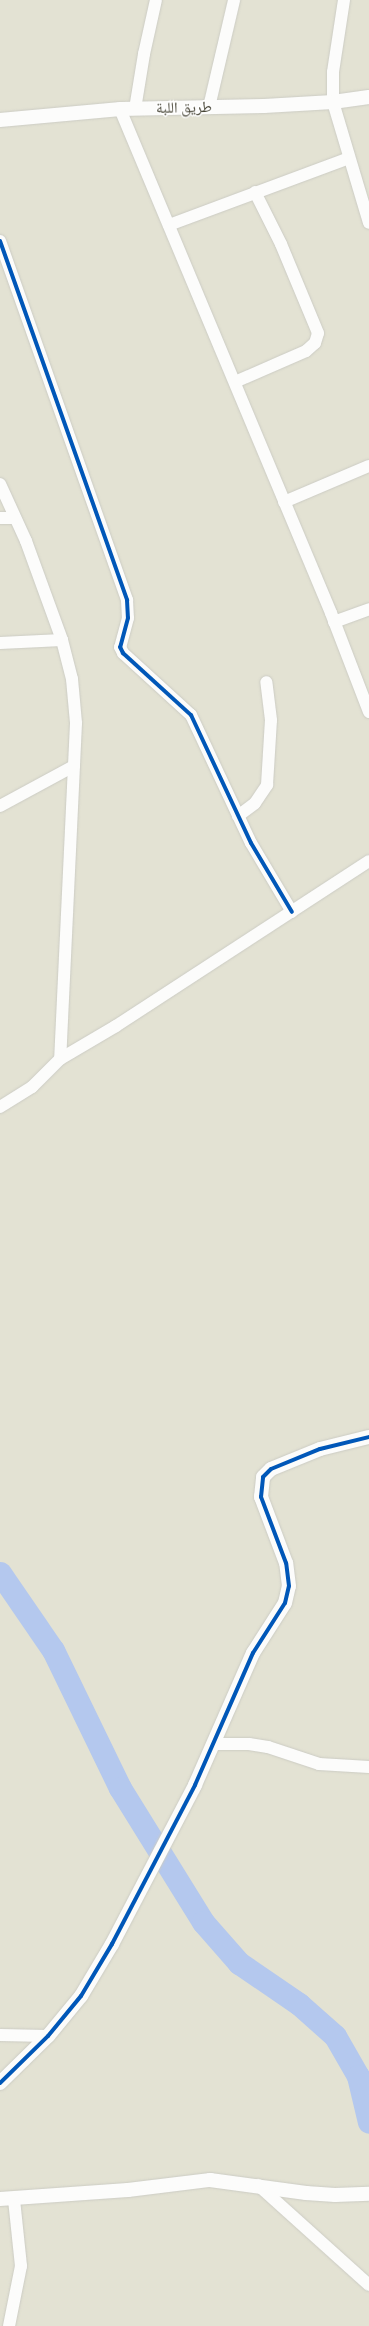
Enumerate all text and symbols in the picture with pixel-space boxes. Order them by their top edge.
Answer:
street label: طريق اللبة [156,99,212,117]

